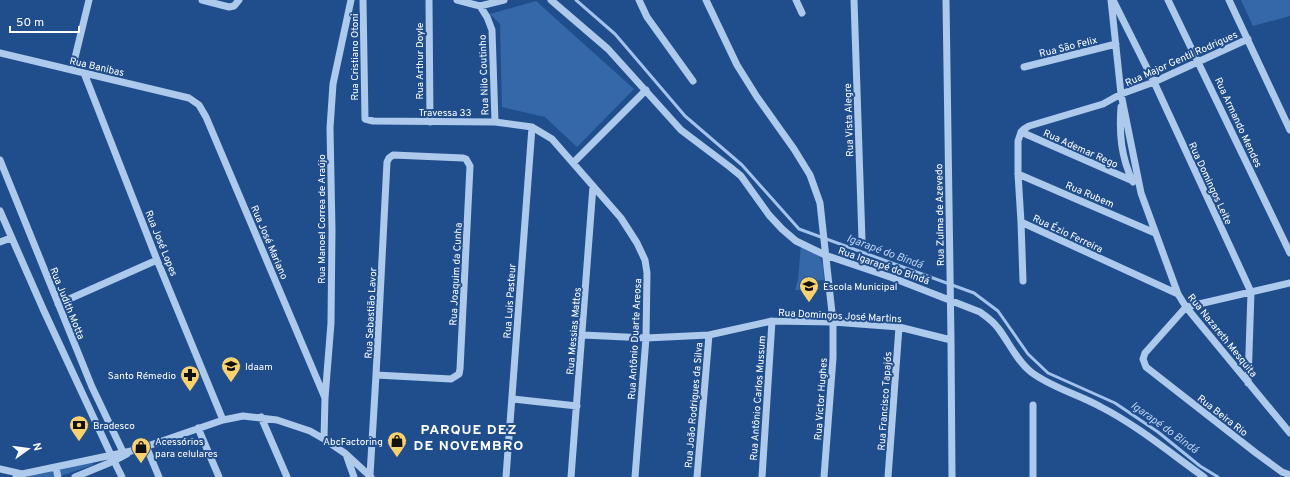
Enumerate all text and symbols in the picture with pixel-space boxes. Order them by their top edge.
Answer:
scale bar [10,8,79,34]
street label: Rua Cristiano Otoni [349,13,362,101]
text: 50 m [16,15,44,31]
street label: Rua Arthur Doyle [414,23,427,99]
street label: Rua Major Gentil Rodrigues [1123,29,1240,90]
street label: Rua Nilo Coutinho [477,34,492,116]
street label: Rua São Felix [1038,34,1099,61]
street label: Rua Banibas [68,55,126,80]
street label: Rua Armando Mendes [1211,75,1264,170]
street label: Rua Vista Alegre [842,83,857,157]
street label: Travessa 33 [418,107,472,120]
street label: Rua Ademar Rego [1041,127,1120,172]
street label: Rua Domingos Leite [1185,140,1234,227]
street label: Rua Manoel Correa de Araújo [316,154,329,284]
street label: Rua Zulma de Azevedo [933,163,948,266]
street label: Rua Rubem [1063,179,1116,211]
street label: Rua José Mariano [247,204,290,282]
street label: Rua José Lopes [141,209,180,279]
street label: Rua Ézio Ferreira [1030,212,1105,256]
street label: Rua Joaquim da Cunha [447,222,466,326]
water label: Igarapé do Bindá [845,232,926,273]
street label: Rua Igarapé do Bindá [836,245,931,288]
street label: Rua Luis Pasteur [501,263,520,339]
street label: Rua Judith Motta [46,266,87,342]
street label: Rua Sebastião Lavor [363,267,380,359]
school or university icon: Escola Municipal [798,275,820,303]
street label: Rua Antônio Duarte Areosa [626,278,645,400]
place label: Escola Municipal [823,281,897,294]
street label: Rua Messias Mattos [564,287,585,375]
street label: Rua Nazareth Mesquita [1184,292,1259,380]
street label: Rua Domingos José Martins [778,307,902,326]
street label: Rua Antônio Carlos Mussum [748,335,769,461]
street label: Rua João Rodrigues da Silva [683,342,706,469]
street label: Rua Francisco Tapajós [876,351,895,451]
school or university icon: Idaam [220,355,242,383]
street label: Rua Victor Hughes [812,357,831,441]
place label: Idaam [245,361,273,374]
pharmacy icon: Santo Rémedio [179,364,201,392]
place label: Santo Rémedio [108,370,176,383]
street label: Rua Beira Rio [1194,392,1250,440]
water label: Igarapé do Bindá [1128,399,1202,458]
bank icon: Bradesco [68,414,90,442]
place label: Bradesco [93,420,135,433]
district label: PARQUE DEZ DE NOVEMBRO [414,422,524,455]
north arrow [8,429,48,469]
shop icon: AbcFactoring [386,430,408,458]
shop icon: Acessórios para celulares [130,436,152,464]
place label: Acessórios para celulares [155,436,218,461]
place label: AbcFactoring [323,436,383,449]
text: N [29,441,44,452]

